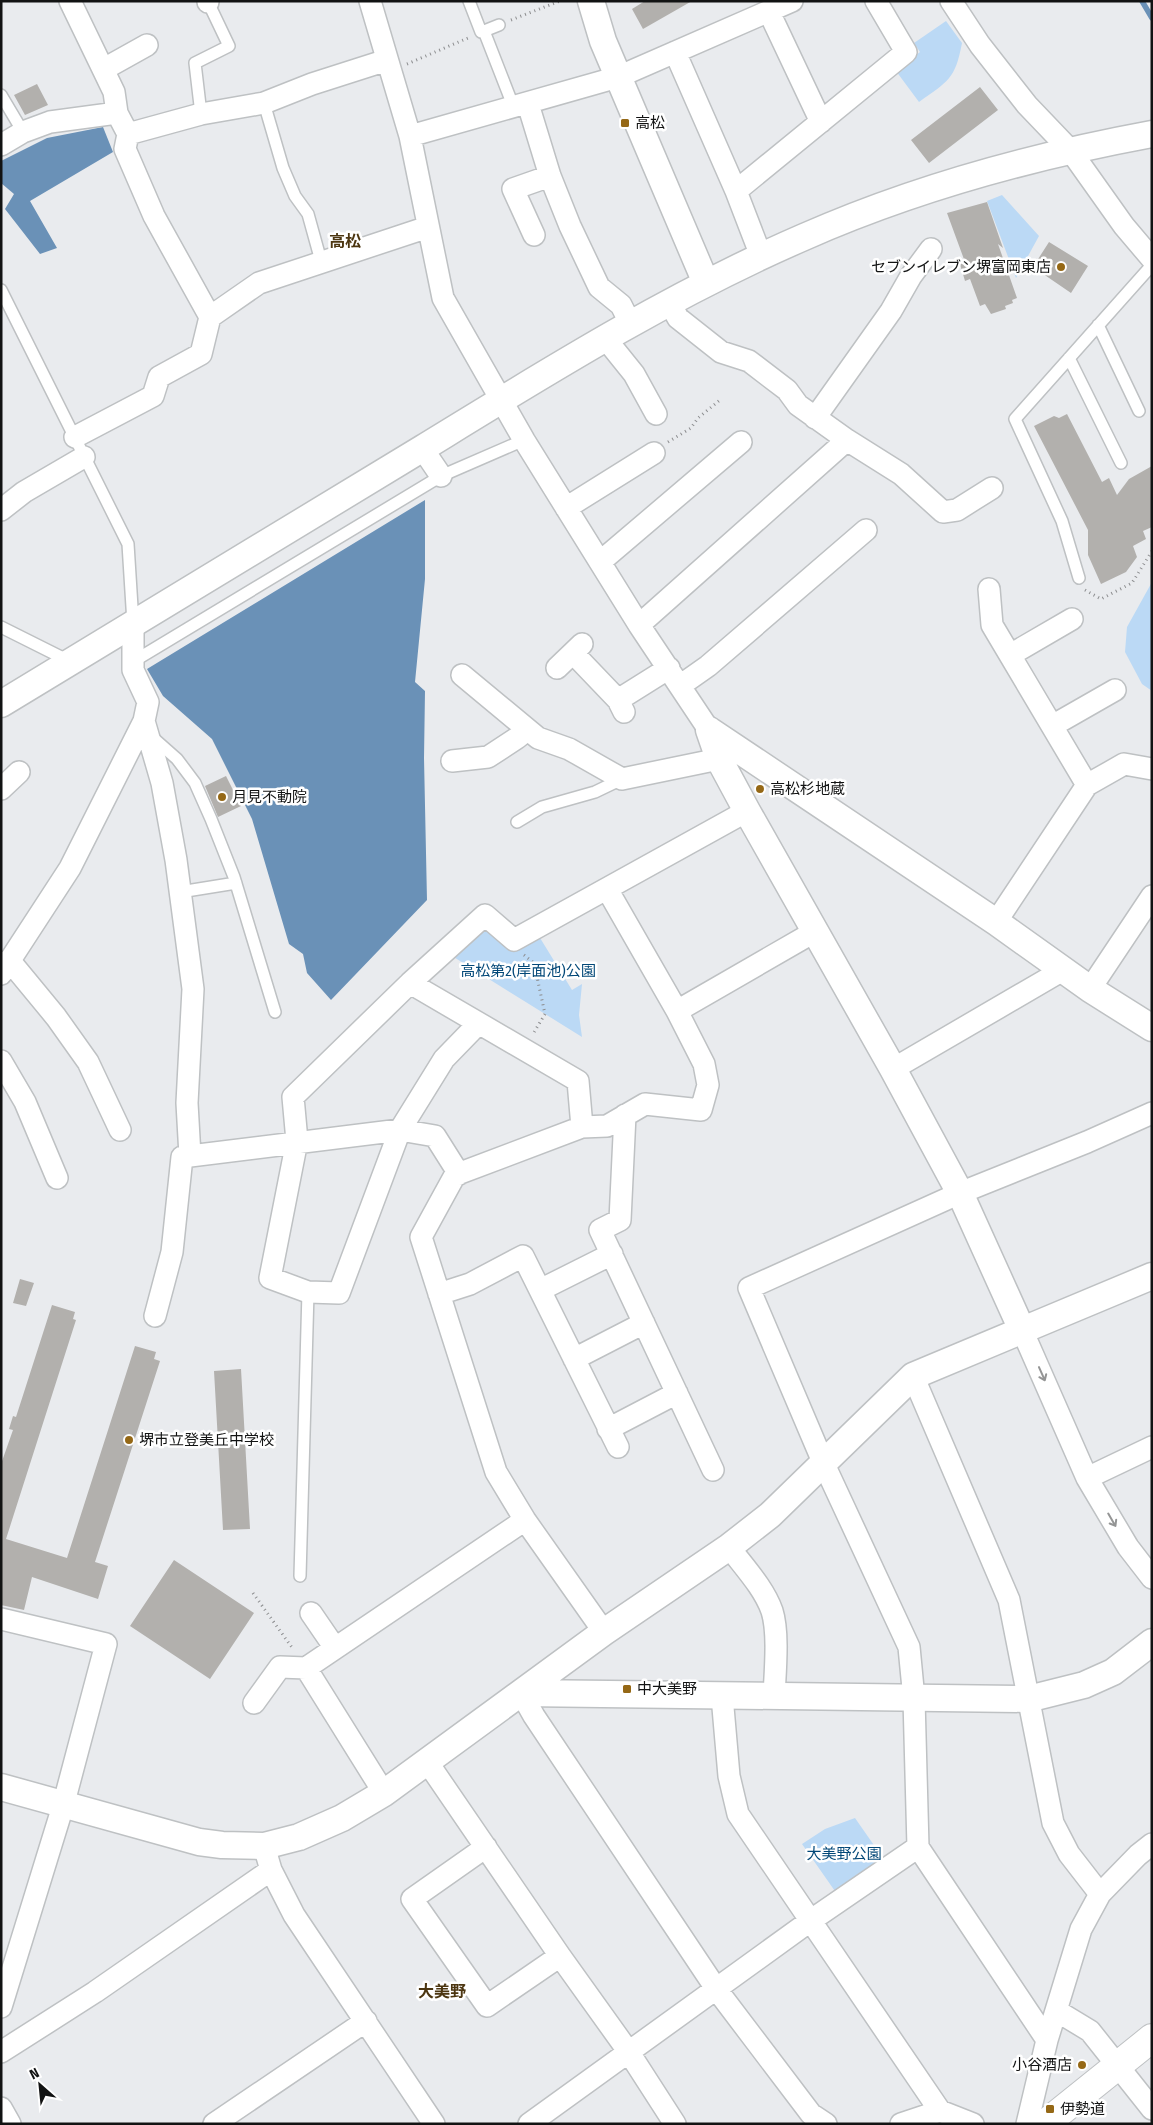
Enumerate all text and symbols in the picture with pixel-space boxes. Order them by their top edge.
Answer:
place label: 高松 [635,114,665,132]
marker: 高松 [619,117,631,129]
district label: 高松 [329,232,361,251]
place label: セブンイレブン堺富岡東店 [871,258,1051,276]
marker: セブンイレブン堺富岡東店 [1055,261,1067,273]
place label: 高松杉地蔵 [770,780,845,798]
marker: 高松杉地蔵 [754,783,766,795]
place label: 月見不動院 [232,788,307,806]
marker: 月見不動院 [216,791,228,803]
park label: 高松第2(岸面池)公園 [460,962,596,980]
one-way arrow [1037,1366,1047,1381]
place label: 堺市立登美丘中学校 [139,1431,274,1449]
marker: 堺市立登美丘中学校 [123,1434,135,1446]
one-way arrow [1108,1513,1118,1527]
place label: 中大美野 [637,1680,697,1698]
marker: 中大美野 [621,1683,633,1695]
park label: 大美野公園 [806,1845,882,1863]
district label: 大美野 [418,1982,466,2001]
place label: 小谷酒店 [1012,2056,1072,2074]
marker: 小谷酒店 [1076,2059,1088,2071]
north arrow [15,2060,65,2110]
text: N [27,2064,42,2083]
place label: 伊勢道 [1060,2100,1105,2118]
marker: 伊勢道 [1044,2103,1056,2115]

